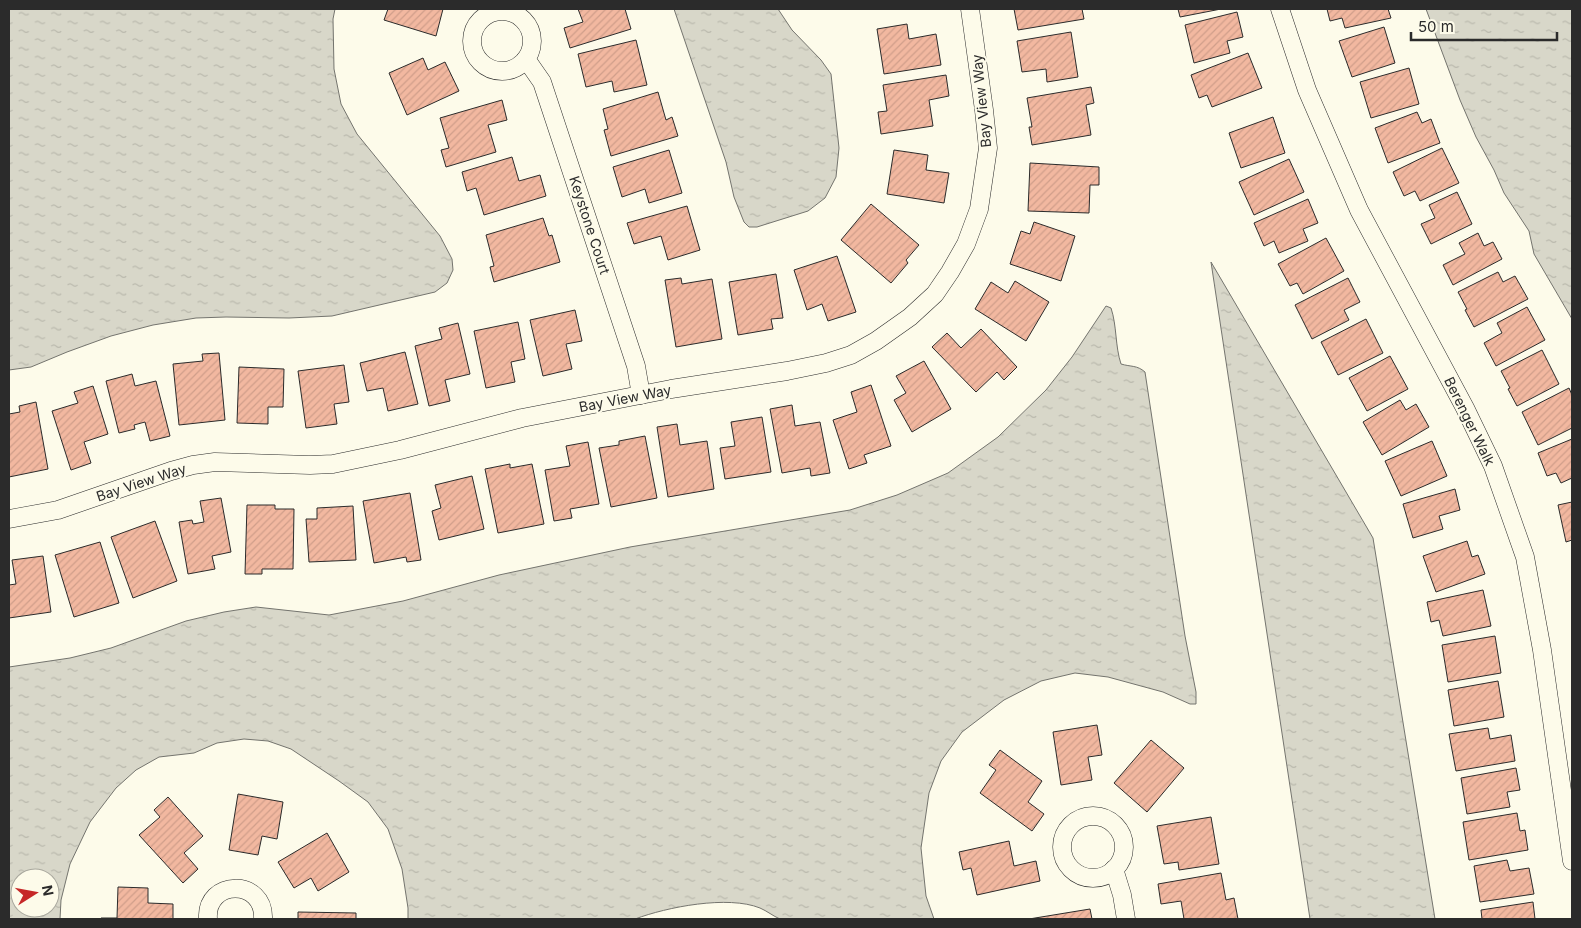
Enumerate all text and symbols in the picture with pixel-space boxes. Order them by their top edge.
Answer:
scale bar [1411,10,1557,42]
text: 50 m [1418,17,1454,36]
street label: Bay View Way [968,53,994,148]
street label: Keystone Court [566,174,614,277]
street label: Berenger Walk [1441,374,1499,468]
street label: Bay View Way [577,381,673,415]
street label: Bay View Way [94,459,188,505]
north arrow [10,868,60,918]
text: N [39,884,58,897]

